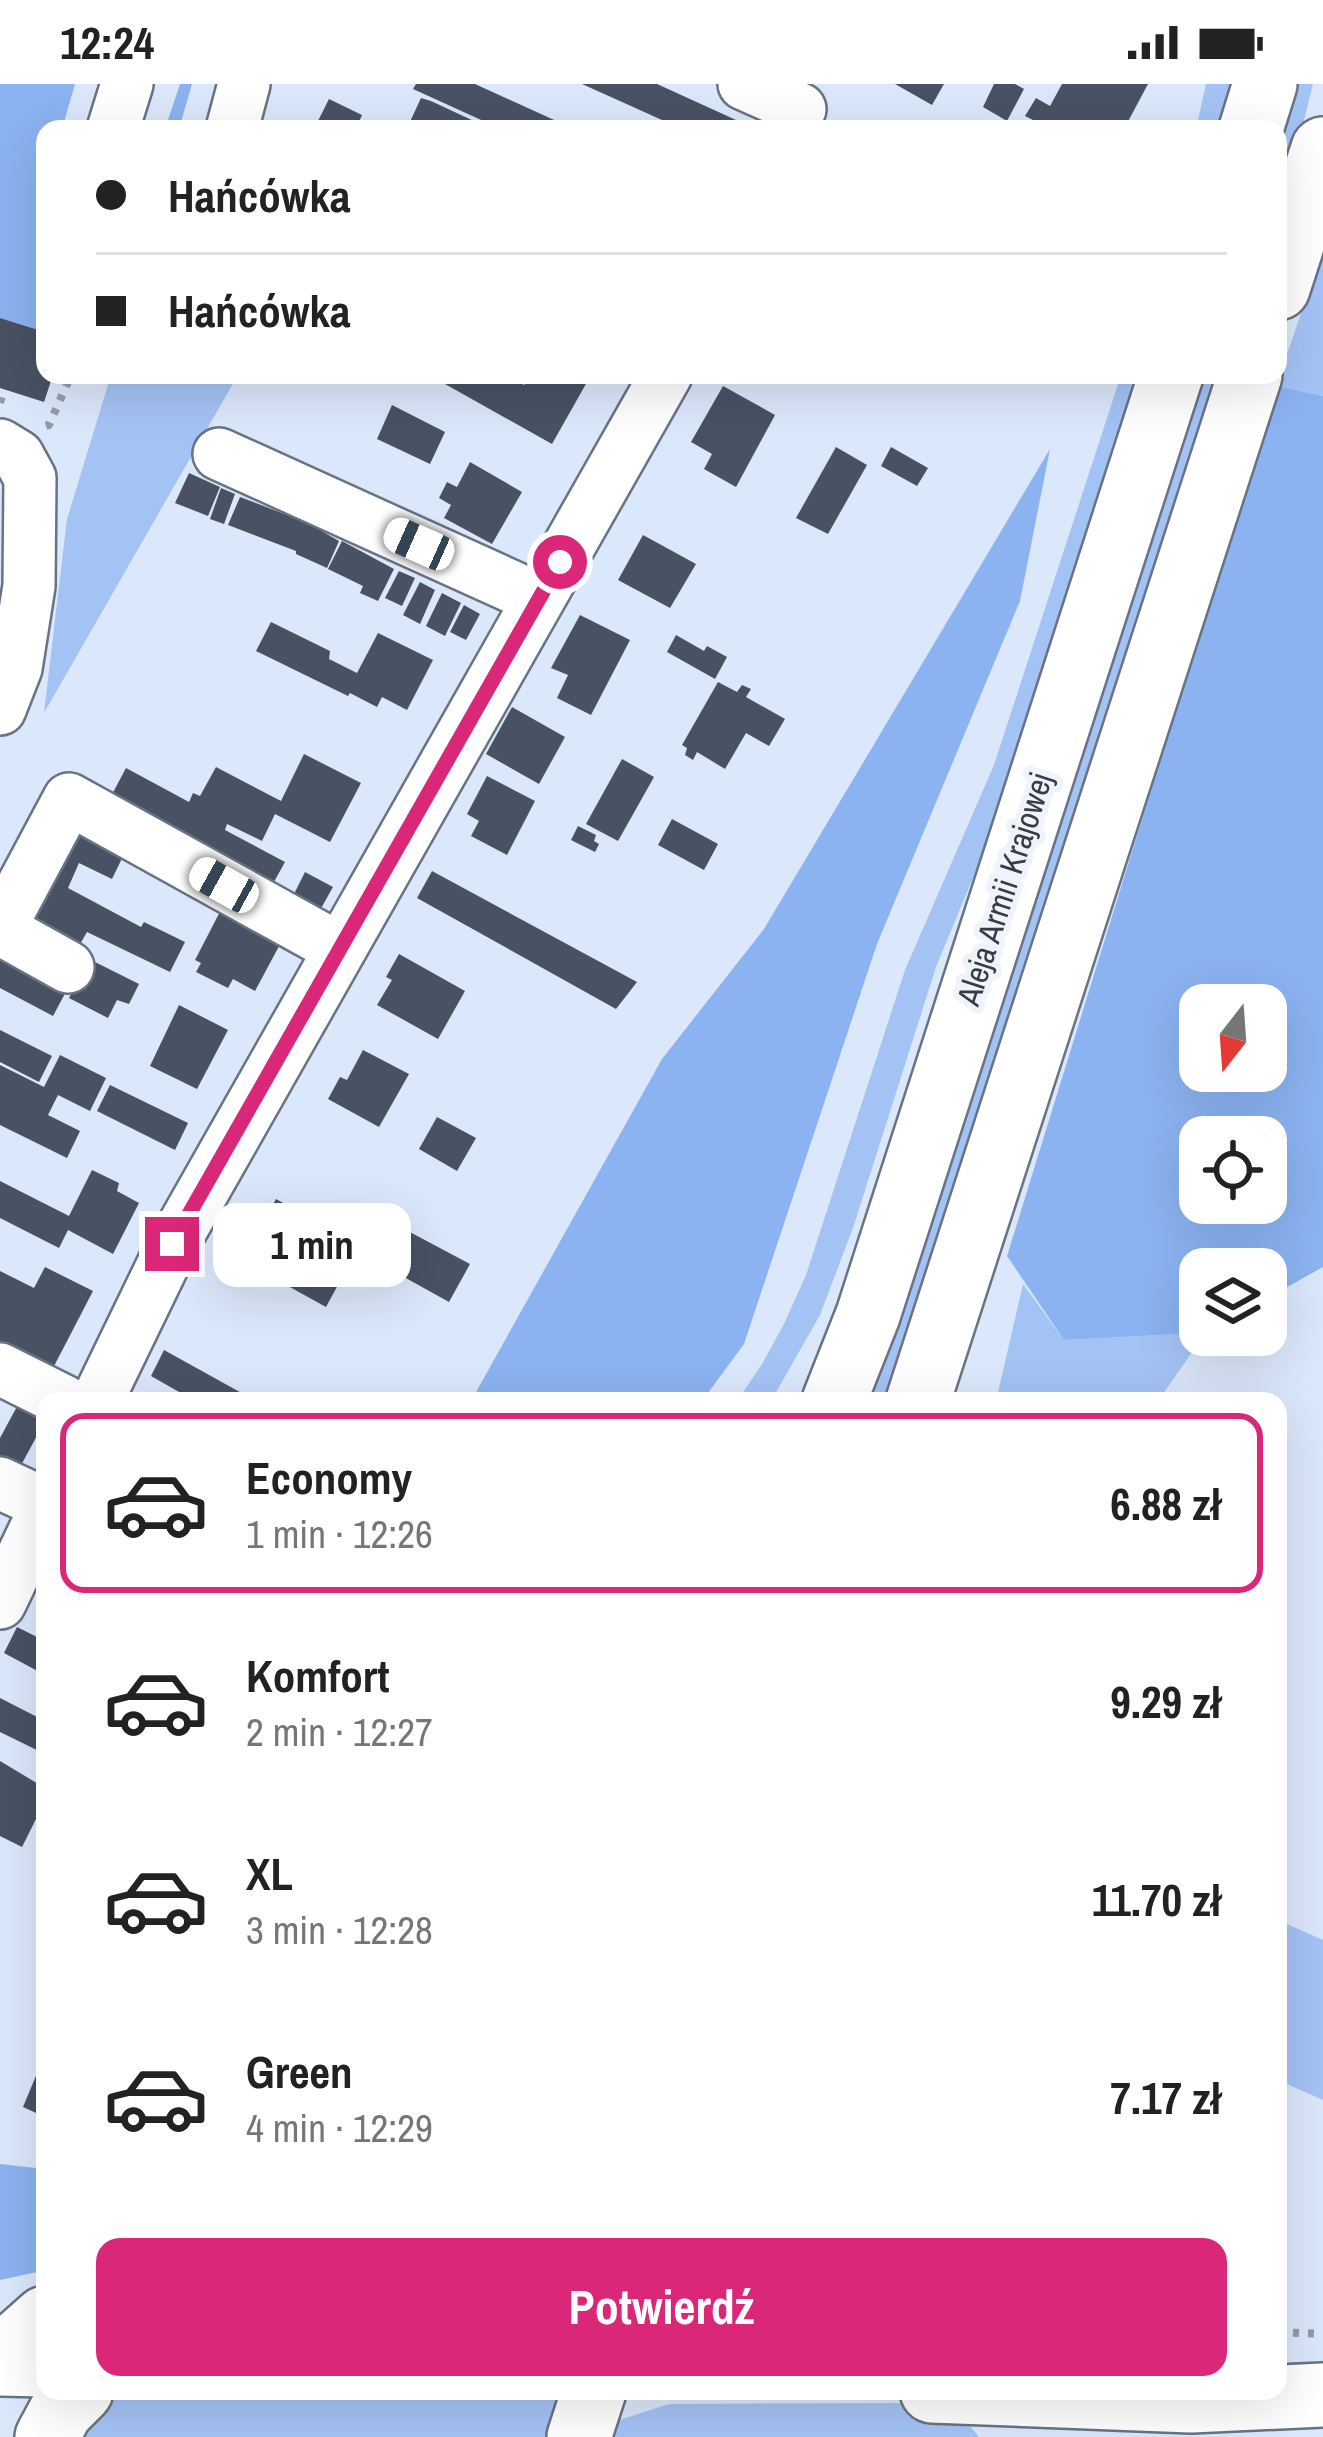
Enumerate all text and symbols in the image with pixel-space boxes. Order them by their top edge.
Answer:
text: 12:24 [60,12,154,73]
text: Hańcówka [168,165,351,226]
text: Hańcówka [168,280,351,341]
car [379,513,459,575]
route start [533,535,587,589]
street label: Aleja Armii Krajowej [945,767,1062,1012]
car [184,852,264,918]
north arrow [1179,984,1287,1092]
map controls [1179,984,1287,1356]
button: locate [1179,1116,1287,1224]
callout: 1 min [214,1202,412,1286]
route end [145,1217,199,1271]
text: 1 min [270,1219,354,1271]
button: layers [1179,1248,1287,1356]
text: Economy [246,1447,412,1508]
icon: car [102,1449,210,1557]
text: 6.88 zł [1110,1473,1221,1534]
text: 1 min · 12:26 [246,1508,433,1560]
text: Komfort [246,1645,389,1706]
icon: car [102,1647,210,1755]
text: 9.29 zł [1110,1671,1221,1732]
text: 2 min · 12:27 [246,1706,433,1758]
text: XL [246,1843,293,1904]
icon: car [102,1845,210,1953]
text: 11.70 zł [1092,1869,1221,1930]
text: 3 min · 12:28 [246,1904,433,1956]
text: Green [246,2041,353,2102]
icon: car [102,2043,210,2151]
text: 7.17 zł [1110,2067,1221,2128]
text: 4 min · 12:29 [246,2102,433,2154]
button: Potwierdź [96,2238,1227,2376]

